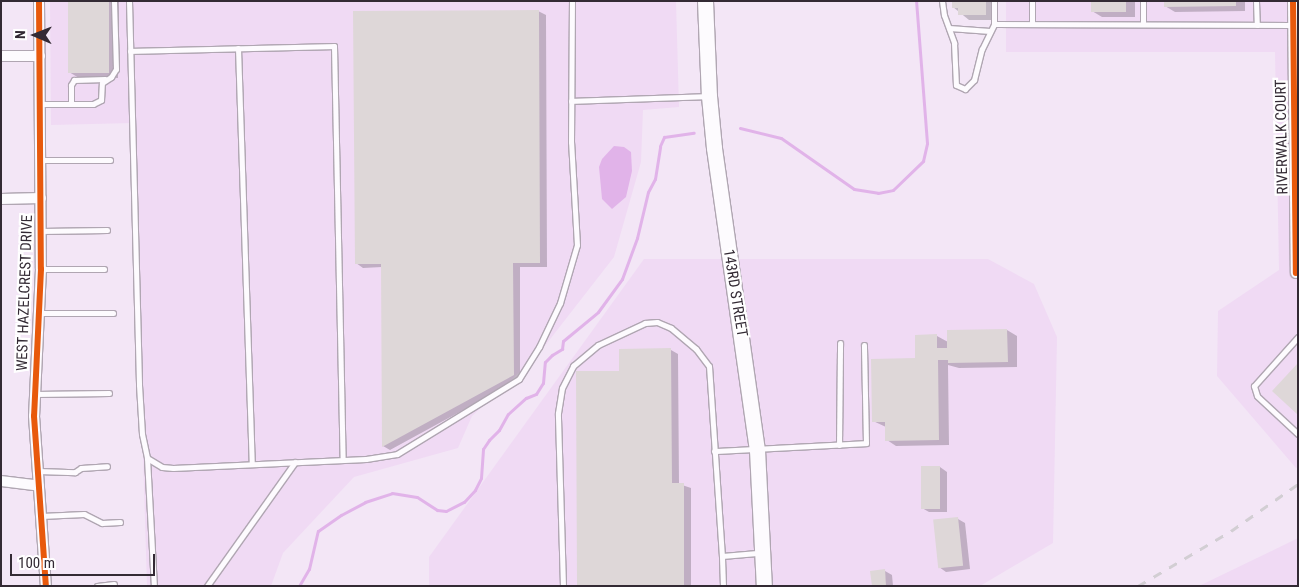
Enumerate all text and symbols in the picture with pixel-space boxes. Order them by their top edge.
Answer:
north arrow [10,10,60,60]
text: N [12,30,28,39]
street label: RIVERWALK COURT [1272,79,1292,195]
street label: WEST HAZELCREST DRIVE [13,214,37,372]
street label: 143RD STREET [719,248,751,338]
scale bar [12,544,158,576]
text: 100 m [18,554,55,572]

